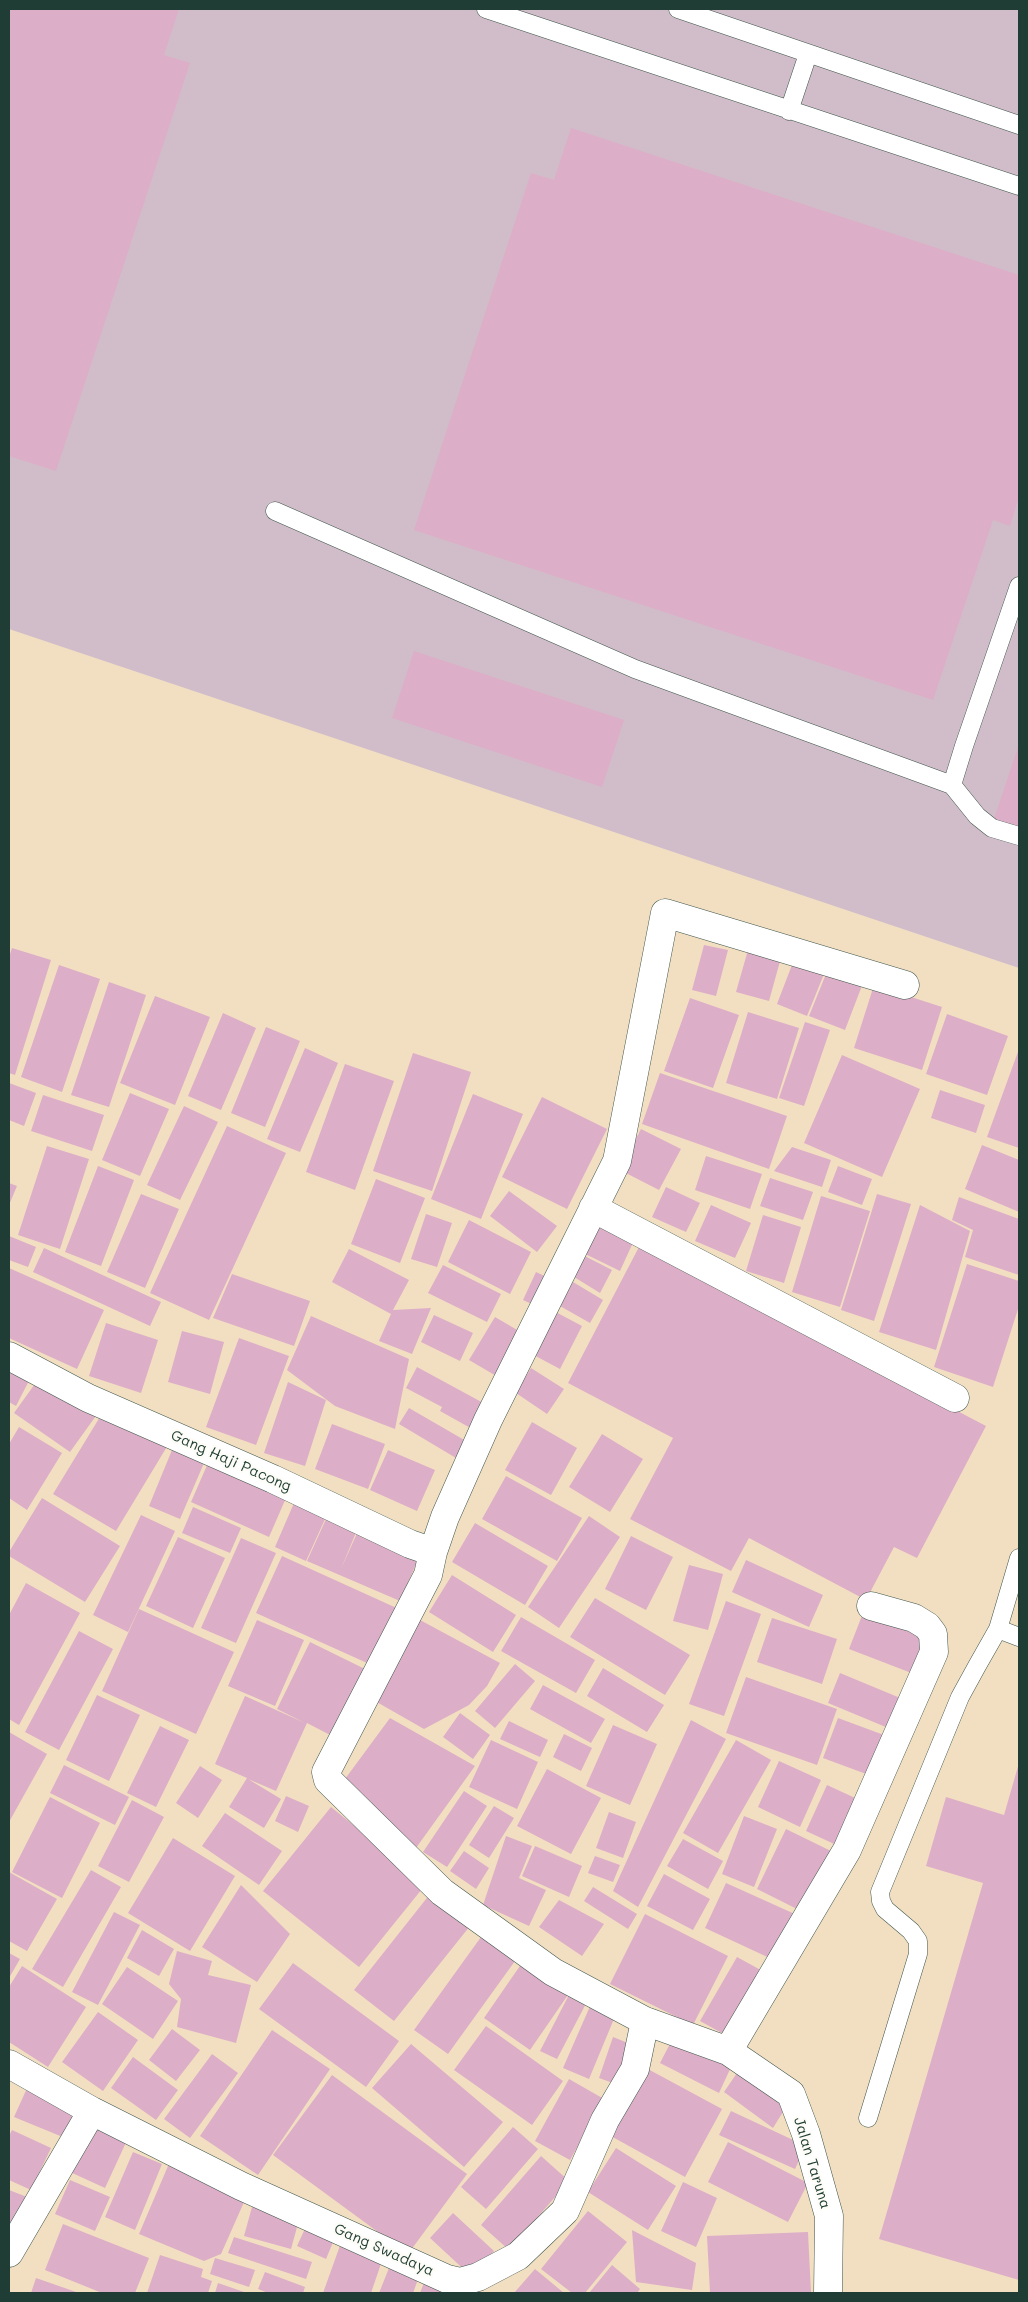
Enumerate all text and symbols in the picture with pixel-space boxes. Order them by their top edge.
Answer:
street label: Gang Haji Pacong [168,1426,294,1496]
street label: Jalan Taruna [790,2115,834,2211]
street label: Gang Swadaya [331,2220,437,2280]

